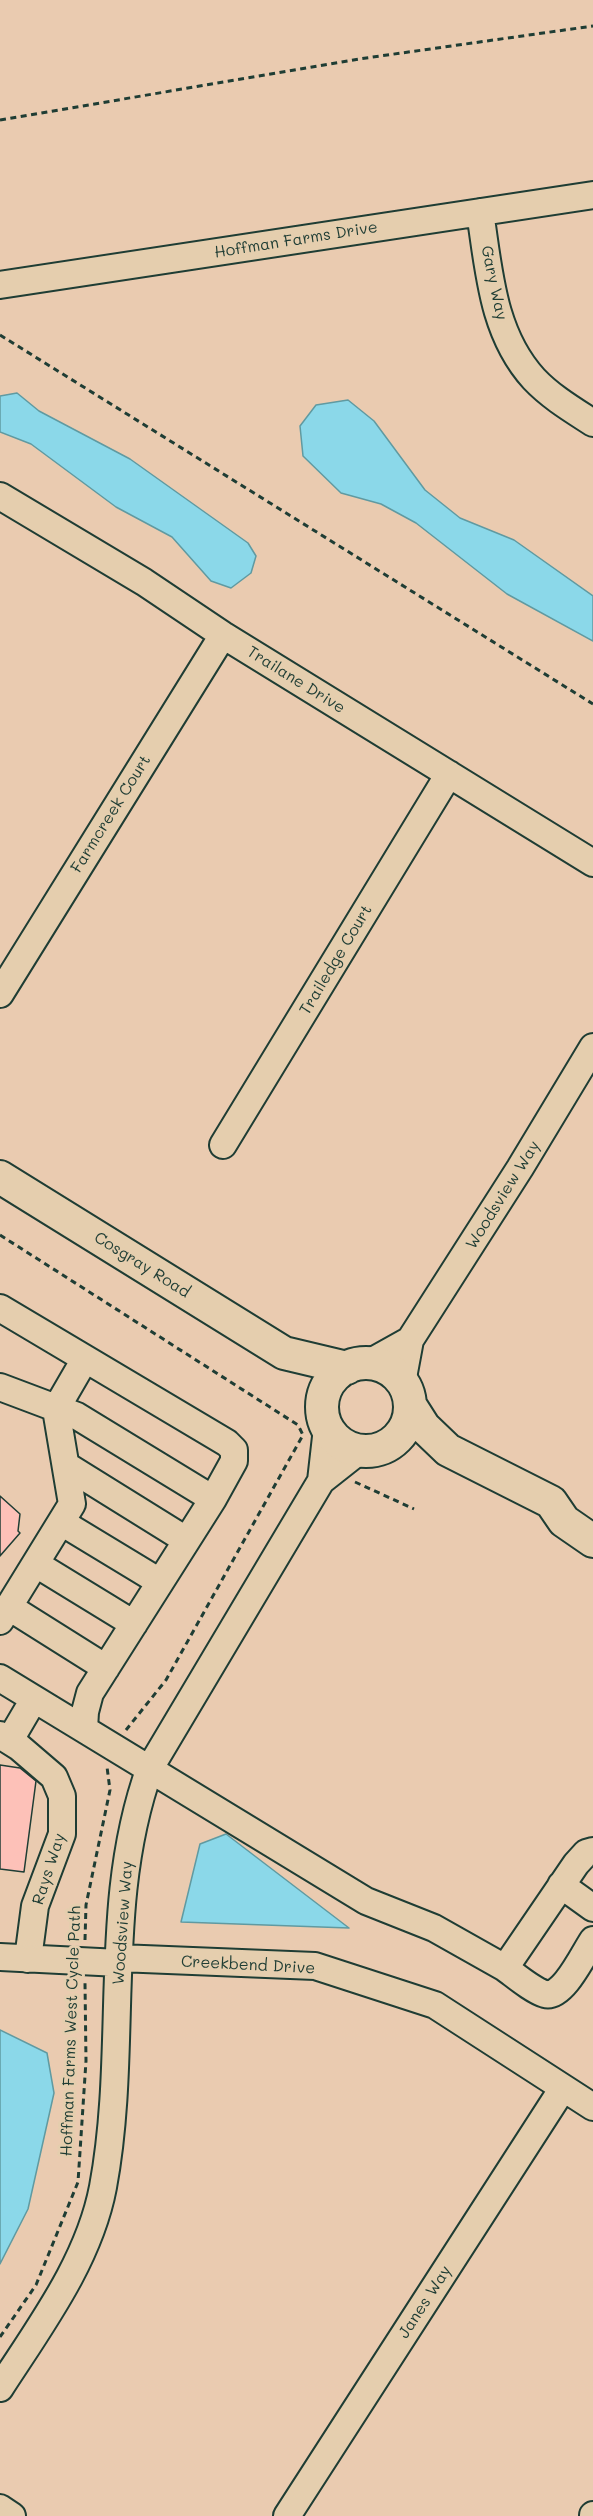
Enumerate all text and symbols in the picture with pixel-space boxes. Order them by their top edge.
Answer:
street label: Hoffman Farms Drive [213,218,379,262]
street label: Gary Way [477,244,511,322]
street label: Trailane Drive [243,642,349,718]
street label: Farmcreek Court [67,752,155,876]
street label: Trailedge Court [296,902,376,1018]
street label: Woodsview Way [462,1137,544,1253]
street label: Cosgray Road [91,1228,193,1302]
street label: Rays Way [28,1831,70,1907]
street label: Woodsview Way [109,1860,137,1986]
street label: Hoffman Farms West Cycle Path [57,1905,85,2157]
street label: Creekbend Drive [180,1952,316,1978]
street label: Janes Way [394,2262,456,2342]

